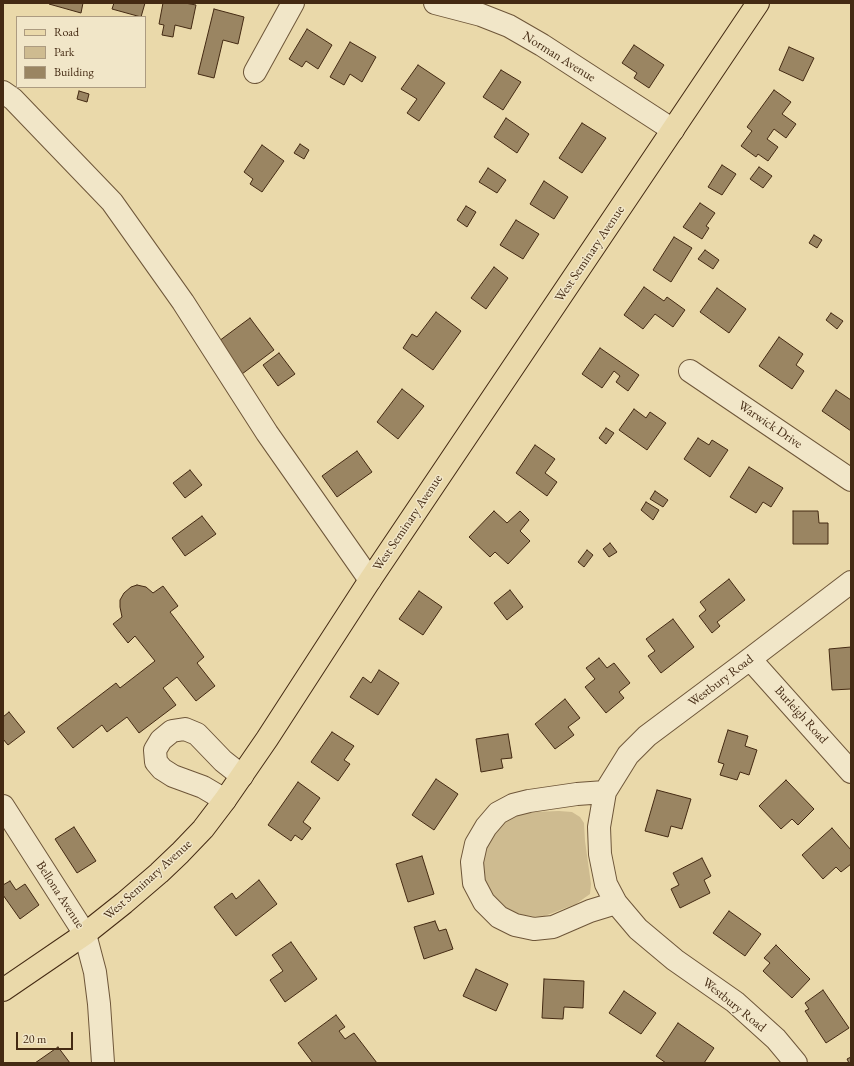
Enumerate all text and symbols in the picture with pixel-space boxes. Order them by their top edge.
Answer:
legend [16,16,146,88]
text: Road [54,24,79,40]
street label: Norman Avenue [520,28,598,86]
text: Park [54,44,74,60]
text: Building [54,64,94,80]
street label: West Seminary Avenue [552,203,628,305]
street label: Warwick Drive [735,398,805,452]
street label: West Seminary Avenue [370,472,446,574]
street label: Westbury Road [685,651,757,711]
street label: Burleigh Road [771,683,831,747]
street label: West Seminary Avenue [101,836,195,924]
street label: Bellona Avenue [32,858,88,932]
street label: Westbury Road [699,975,769,1035]
scale bar [18,1024,75,1050]
text: 20 m [23,1031,46,1047]

